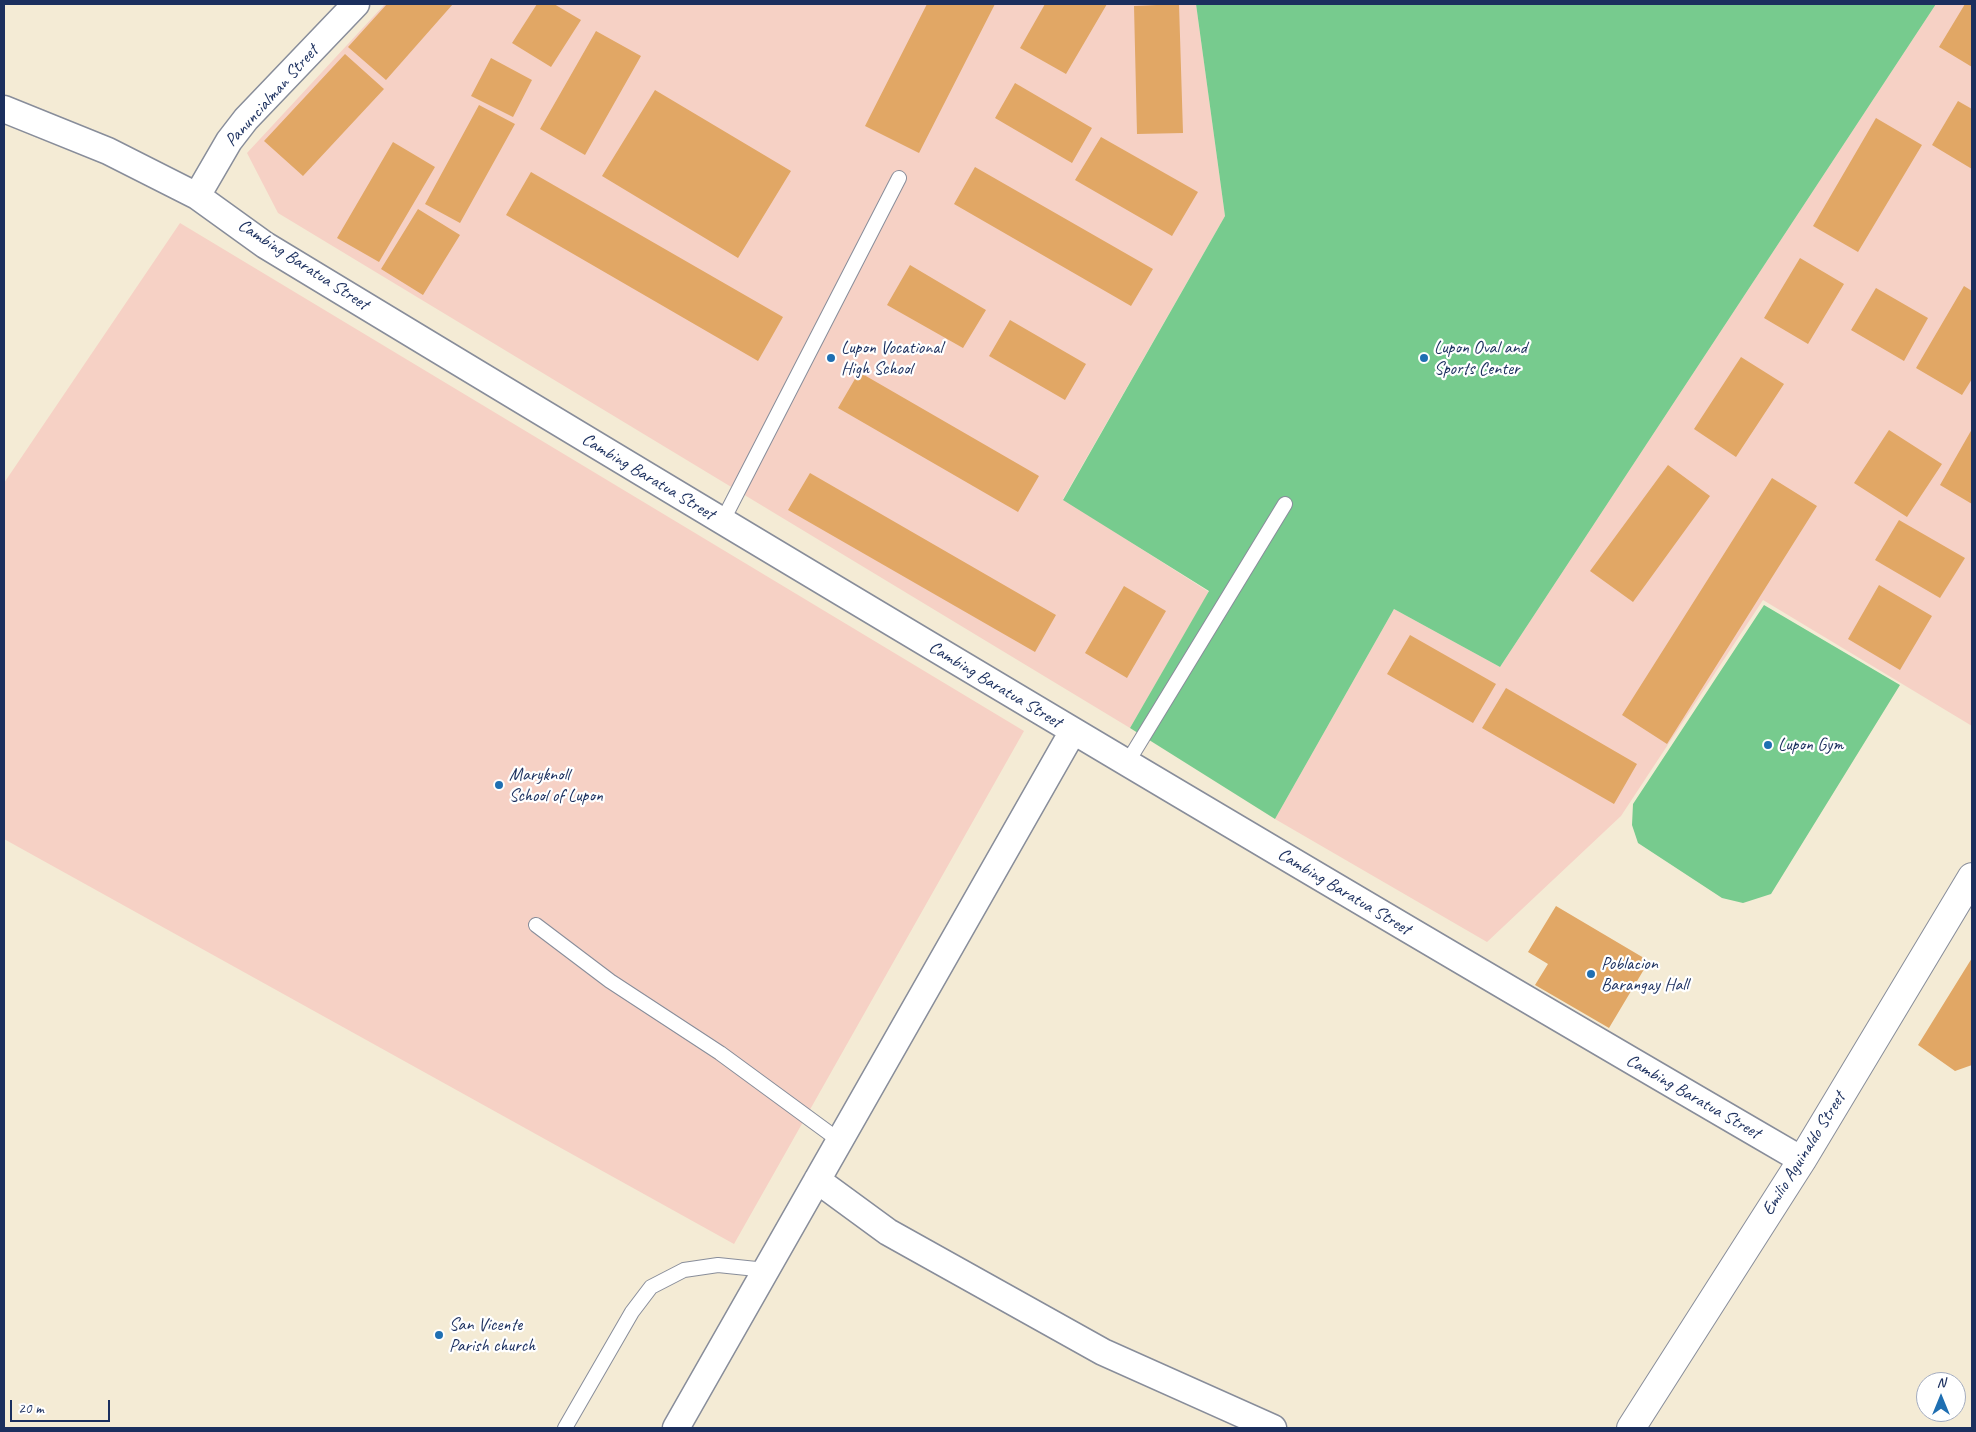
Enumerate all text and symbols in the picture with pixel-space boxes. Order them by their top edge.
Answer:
street label: Panuncialman Street [221,41,323,151]
street label: Cambing Baratua Street [234,215,372,315]
place label: Lupon Vocational High School [841,337,943,379]
place label: Lupon Oval and Sports Center [1434,337,1527,379]
marker: Lupon Vocational High School [825,352,837,364]
marker: Lupon Oval and Sports Center [1418,352,1430,364]
street label: Cambing Baratua Street [578,429,718,525]
street label: Cambing Baratua Street [925,637,1065,733]
place label: Lupon Gym [1778,734,1843,756]
marker: Lupon Gym [1762,739,1774,751]
place label: Maryknoll School of Lupon [509,764,603,806]
marker: Maryknoll School of Lupon [493,779,505,791]
street label: Cambing Baratua Street [1274,844,1414,940]
place label: Poblacion Barangay Hall [1601,953,1688,996]
marker: Poblacion Barangay Hall [1585,968,1597,980]
street label: Cambing Baratua Street [1622,1050,1764,1144]
street label: Emilio Aguinaldo Street [1757,1088,1851,1220]
place label: San Vicente Parish church [449,1314,535,1356]
marker: San Vicente Parish church [433,1329,445,1341]
north arrow [1916,1372,1966,1422]
text: N [1937,1374,1945,1391]
scale bar [12,1390,112,1422]
text: 20 m [18,1399,44,1418]

